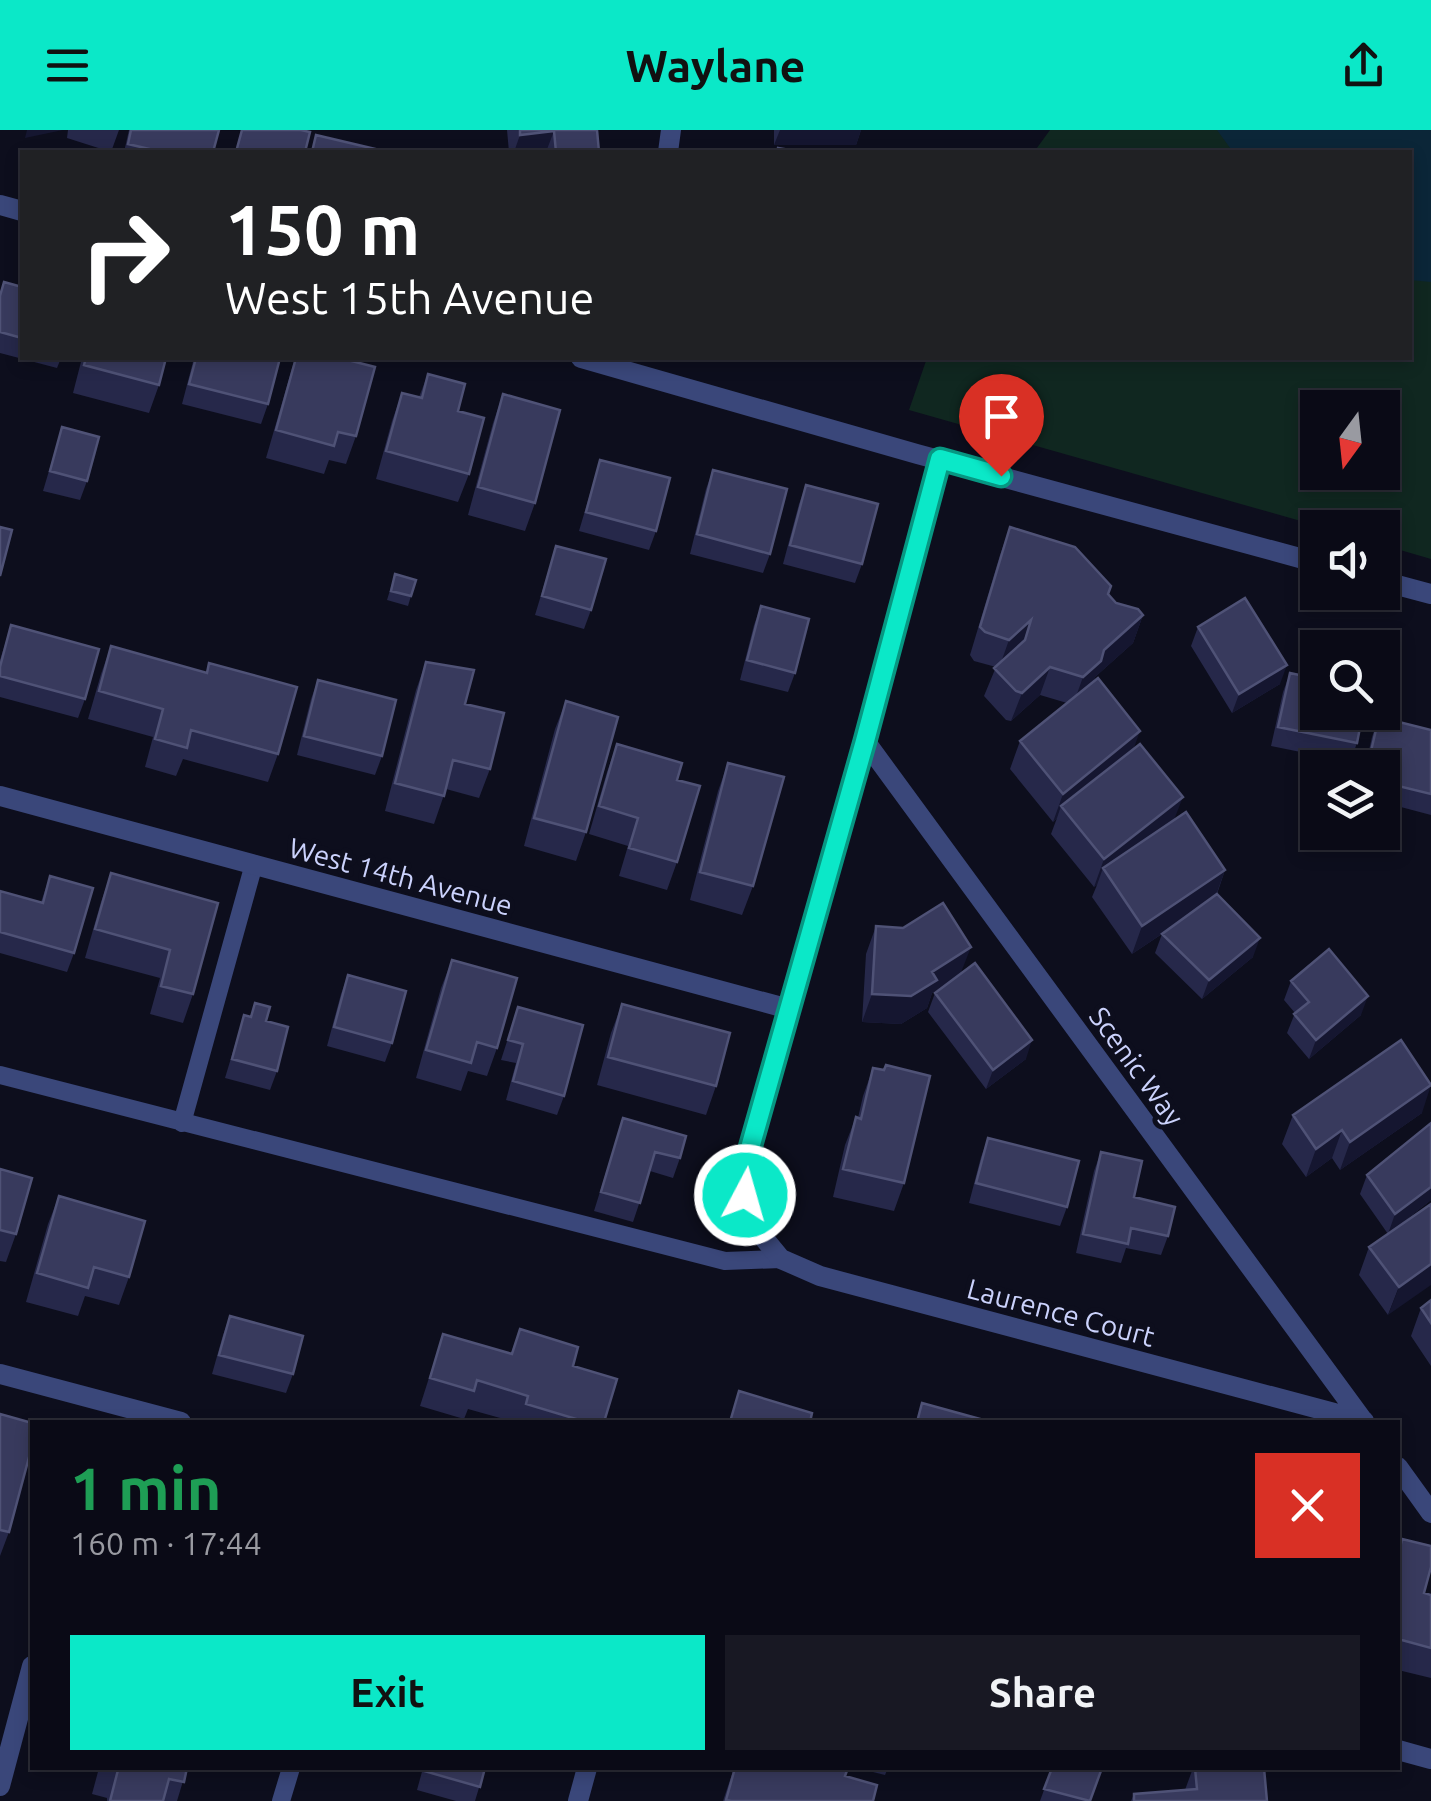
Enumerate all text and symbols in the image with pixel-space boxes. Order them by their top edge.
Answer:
icon: menu [40,38,95,93]
icon: share [1336,38,1391,93]
text: Waylane [626,40,805,91]
icon: right [60,190,190,320]
text: 150 m [225,190,420,268]
text: West 15th Avenue [225,272,594,323]
pin [959,374,1044,477]
icon: arrive [974,389,1029,444]
north arrow [1300,390,1400,490]
map controls [1300,390,1400,850]
button: sound [1300,510,1400,610]
button: search [1300,630,1400,730]
button: layers [1300,750,1400,850]
street label: West 14th Avenue [286,831,516,921]
street label: Scenic Way [1084,1001,1190,1131]
position arrow [693,1143,797,1247]
street label: Laurence Court [964,1272,1158,1352]
button: close [1255,1453,1360,1558]
text: 1 min [70,1454,222,1521]
text: 160 m · 17:44 [70,1525,262,1561]
button: Exit [70,1635,705,1750]
button: Share [725,1635,1360,1750]

